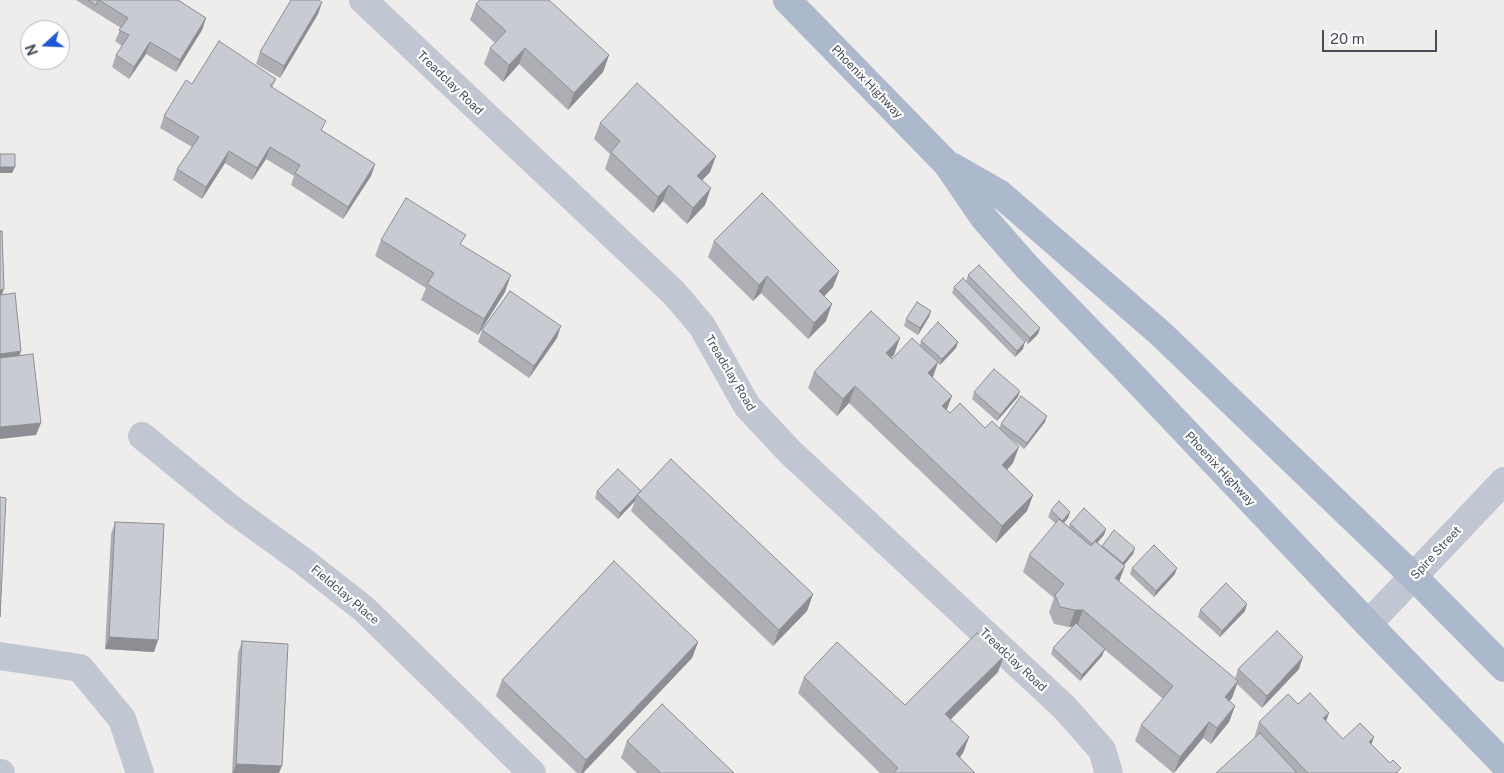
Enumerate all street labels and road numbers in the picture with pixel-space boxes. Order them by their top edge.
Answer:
street label: Phoenix Highway [828,42,906,122]
street label: Treadclay Road [414,48,486,118]
street label: Treadclay Road [702,332,758,414]
street label: Phoenix Highway [1182,429,1258,509]
street label: Spire Street [1408,523,1464,583]
street label: Fieldclay Place [308,562,382,628]
street label: Treadclay Road [977,625,1049,695]

